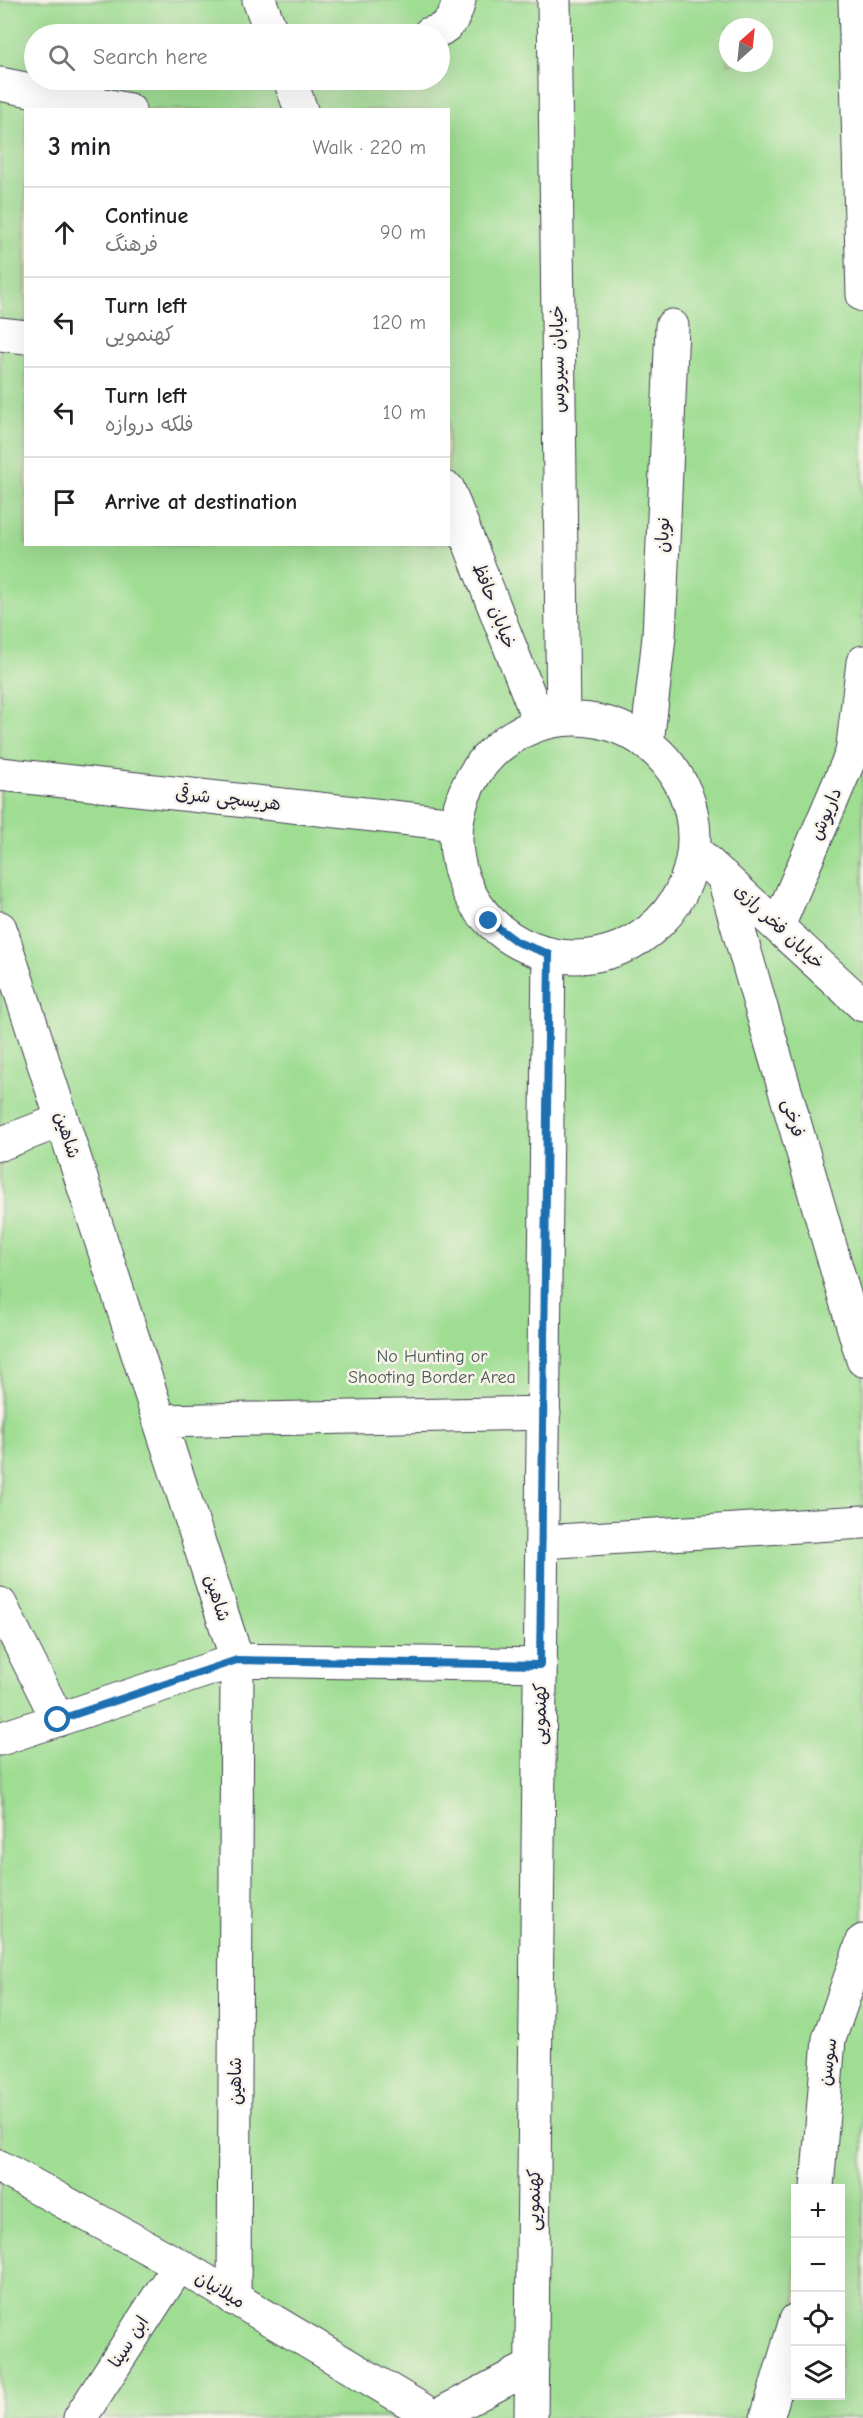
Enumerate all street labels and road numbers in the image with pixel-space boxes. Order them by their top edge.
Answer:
street label: خیابان سیروس [547,305,569,413]
street label: نوبان [652,517,674,553]
street label: خیابان حافظ [468,560,520,652]
street label: هریسچی شرقی [174,781,282,816]
street label: داریوش [806,785,847,844]
street label: خیابان فخر رازی [730,880,828,974]
street label: فرخی [778,1097,808,1139]
street label: شاهین [50,1109,84,1161]
street label: شاهین [200,1572,234,1624]
street label: کهنمویی [529,1683,551,1745]
street label: سوسن [815,2037,841,2087]
street label: شاهین [225,2057,246,2105]
street label: کهنمویی [523,2169,545,2231]
street label: میلانیان [191,2267,249,2313]
street label: ابن سینا [105,2312,153,2372]

